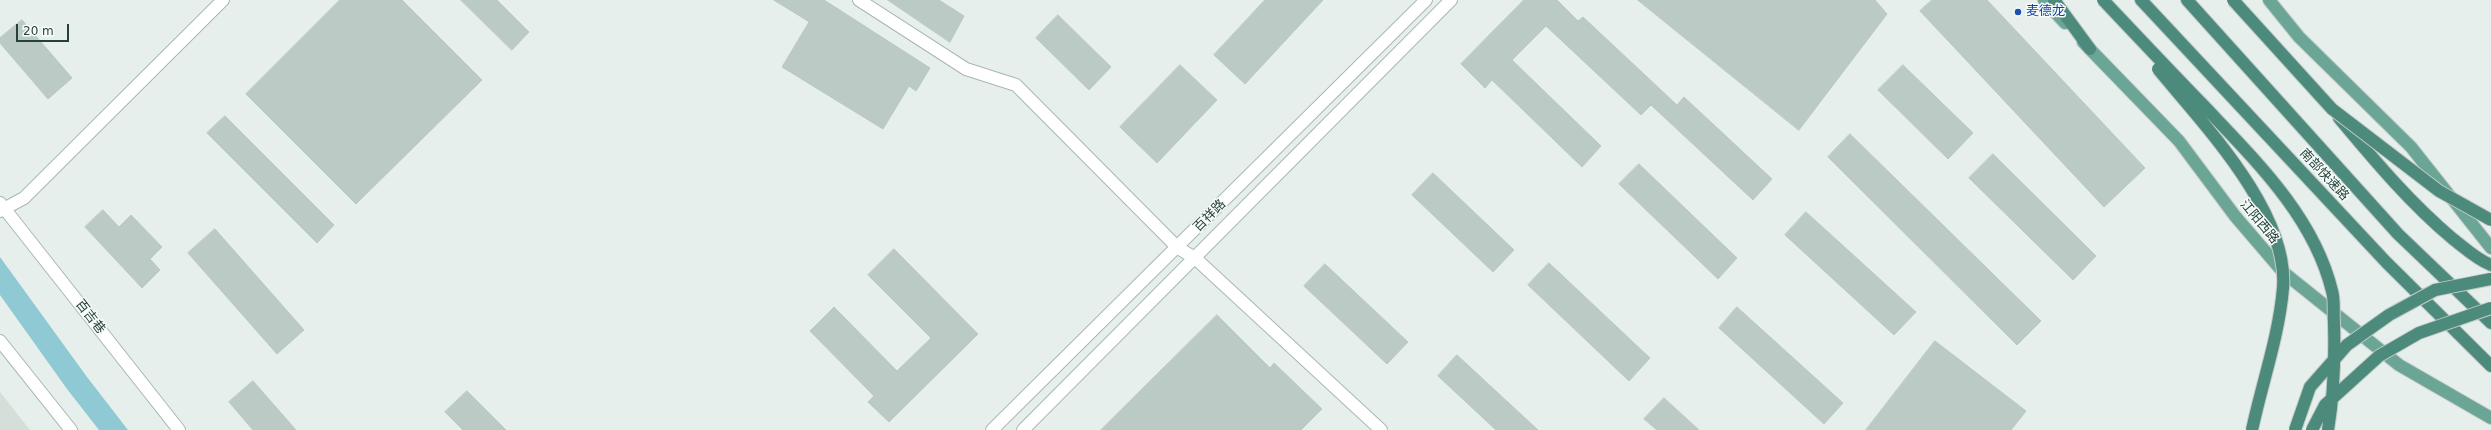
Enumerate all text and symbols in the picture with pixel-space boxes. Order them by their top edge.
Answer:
place label: 麦德龙 [2026,4,2065,20]
marker: 麦德龙 [2013,7,2023,17]
scale bar [18,16,71,42]
text: 20 m [23,24,54,38]
street label: 南部快速路 [2296,146,2352,204]
street label: 百祥路 [1191,197,1229,235]
street label: 江阳西路 [2236,197,2282,247]
street label: 百吉巷 [72,297,108,337]

